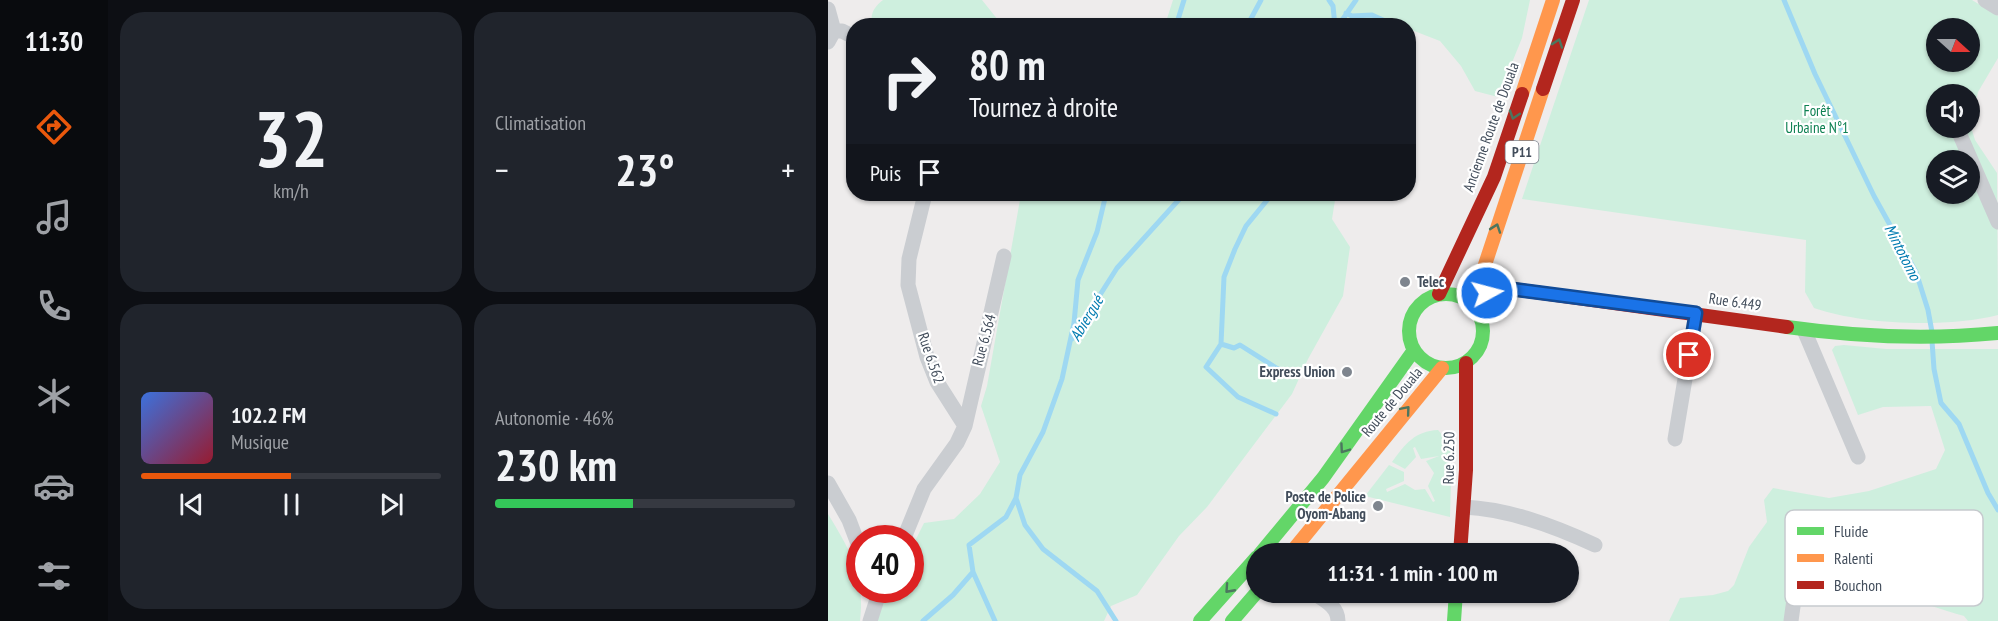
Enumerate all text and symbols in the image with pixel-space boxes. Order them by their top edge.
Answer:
north arrow [1926,18,1980,72]
map controls [1926,18,1980,204]
text: 11:30 [25,24,83,58]
text: 80 m [969,37,1046,92]
one-way arrow [1551,39,1564,49]
icon: right [870,42,948,120]
street label: Ancienne Route de Douala [1458,60,1523,194]
button: sound [1926,84,1980,138]
text: 32 [254,88,328,189]
text: Tournez à droite [969,90,1118,124]
park label: Forêt Urbaine N°1 [1785,101,1849,137]
icon: directions [33,106,75,148]
one-way arrow [1509,109,1522,120]
text: Climatisation [495,110,586,136]
text: 23° [615,140,675,198]
road number: P11 [1506,141,1538,163]
text: − [495,148,509,191]
text: + [781,148,795,191]
button: layers [1926,150,1980,204]
icon: arrive [913,156,946,189]
text: Puis [870,159,901,187]
text: km/h [273,178,309,204]
icon: music [33,196,75,238]
water label: Mintotomo [1880,221,1926,284]
one-way arrow [1488,223,1501,234]
position arrow [1455,261,1519,325]
place label: Telec [1417,272,1445,291]
marker: Telec [1398,275,1412,289]
icon: phone [33,285,75,327]
street label: Rue 6.449 [1708,288,1763,315]
water label: Abiergué [1065,290,1108,344]
street label: Rue 6.564 [968,312,1000,368]
pin [1663,329,1714,380]
street label: Rue 6.562 [914,330,949,386]
icon: arrive [1672,338,1705,371]
place label: Express Union [1260,362,1335,381]
street label: Route de Douala [1357,363,1426,440]
marker: Express Union [1340,365,1354,379]
icon: climate [33,375,75,417]
text: 102.2 FM [231,401,306,429]
text: Autonomie · 46% [495,405,614,431]
one-way arrow [1399,406,1410,417]
text: Musique [231,429,289,455]
street label: Rue 6.250 [1439,431,1458,485]
text: 230 km [495,435,617,493]
one-way arrow [1340,442,1351,453]
icon: car [33,465,75,507]
place label: Poste de Police Oyom-Abang [1285,487,1366,523]
icon: previous [175,488,208,521]
icon: pause [275,488,308,521]
icon: next [375,488,408,521]
marker: Poste de Police Oyom-Abang [1371,499,1385,513]
legend [1785,510,1983,606]
text: Fluide [1834,521,1868,541]
speed limit sign: 40 [846,525,924,603]
text: Ralenti [1834,548,1873,568]
icon: filters [33,555,75,597]
text: 11:31 · 1 min · 100 m [1327,559,1498,587]
text: Bouchon [1834,575,1882,595]
one-way arrow [1225,582,1236,593]

